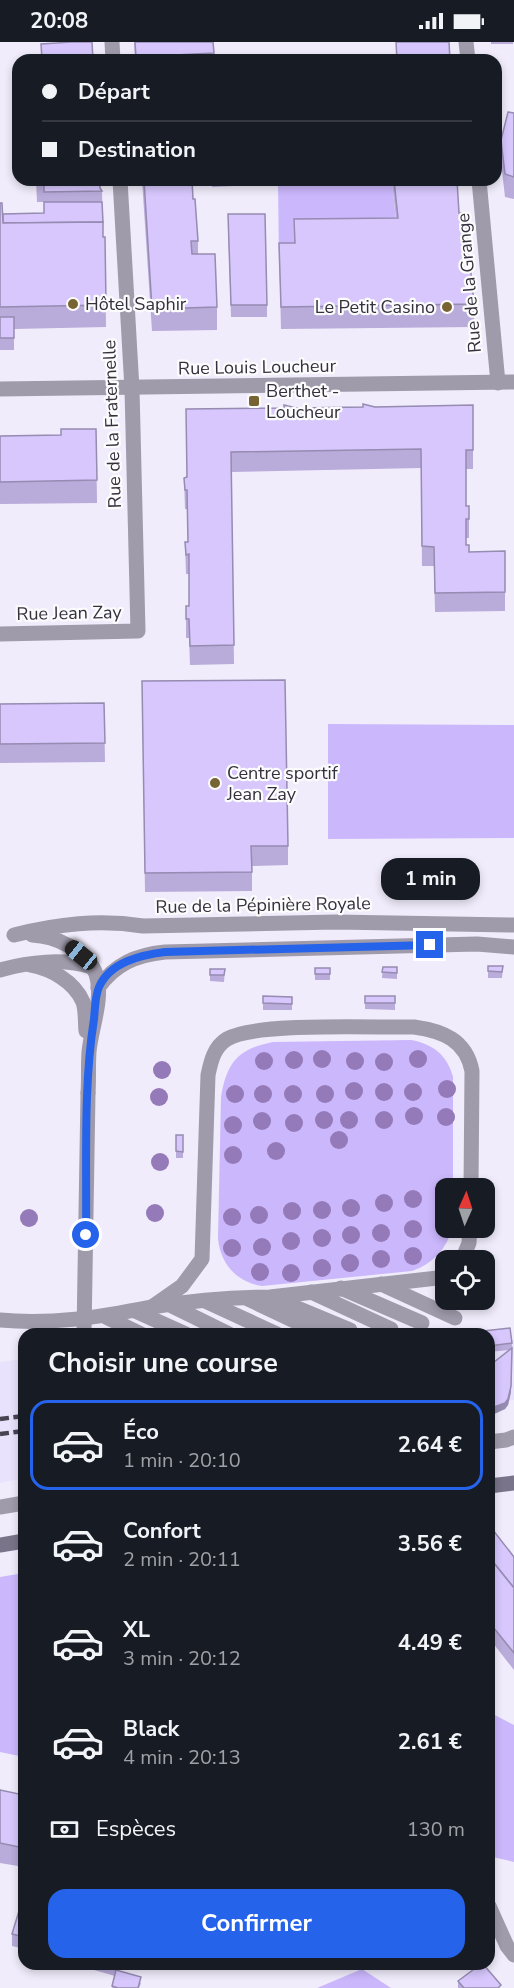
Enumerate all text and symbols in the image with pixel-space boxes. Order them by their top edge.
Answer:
text: 20:08 [30,6,88,36]
text: Départ [78,77,150,107]
text: Destination [78,135,196,165]
street label: Rue de la Grange [451,212,487,354]
place label: Hôtel Saphir [85,292,187,316]
place label: Le Petit Casino [315,295,435,319]
marker: Hôtel Saphir [66,297,80,311]
marker: Le Petit Casino [440,300,454,314]
street label: Rue de la Fraternelle [97,339,127,509]
street label: Rue Louis Loucheur [178,354,337,380]
place label: Berthet - Loucheur [266,379,341,424]
marker: Berthet - Loucheur [247,394,261,408]
street label: Rue Jean Zay [16,600,123,626]
place label: Centre sportif Jean Zay [226,761,339,806]
marker: Centre sportif Jean Zay [208,776,222,790]
callout: 1 min [380,858,480,900]
text: 1 min [405,865,456,892]
street label: Rue de la Pépinière Royale [155,891,371,919]
route end [416,931,443,958]
car [61,937,101,973]
north arrow [435,1178,495,1238]
map controls [435,1178,495,1310]
route start [72,1221,99,1248]
button: locate [435,1250,495,1310]
text: Choisir une course [48,1345,278,1382]
text: Éco [123,1417,159,1447]
icon: car [51,1418,105,1472]
text: 2.64 € [398,1430,462,1460]
text: 1 min · 20:10 [123,1447,241,1474]
text: Confort [123,1516,201,1546]
icon: car [51,1517,105,1571]
text: 3.56 € [398,1529,462,1559]
text: 2 min · 20:11 [123,1546,241,1573]
text: XL [123,1615,150,1645]
icon: car [51,1616,105,1670]
text: 4.49 € [398,1628,462,1658]
text: 3 min · 20:12 [123,1645,241,1672]
text: Black [123,1714,179,1744]
icon: car [51,1715,105,1769]
text: 2.61 € [398,1727,462,1757]
text: 4 min · 20:13 [123,1744,241,1771]
icon: cash [48,1813,81,1846]
text: Espèces [96,1814,176,1844]
text: 130 m [407,1816,465,1843]
button: Confirmer [48,1889,465,1958]

